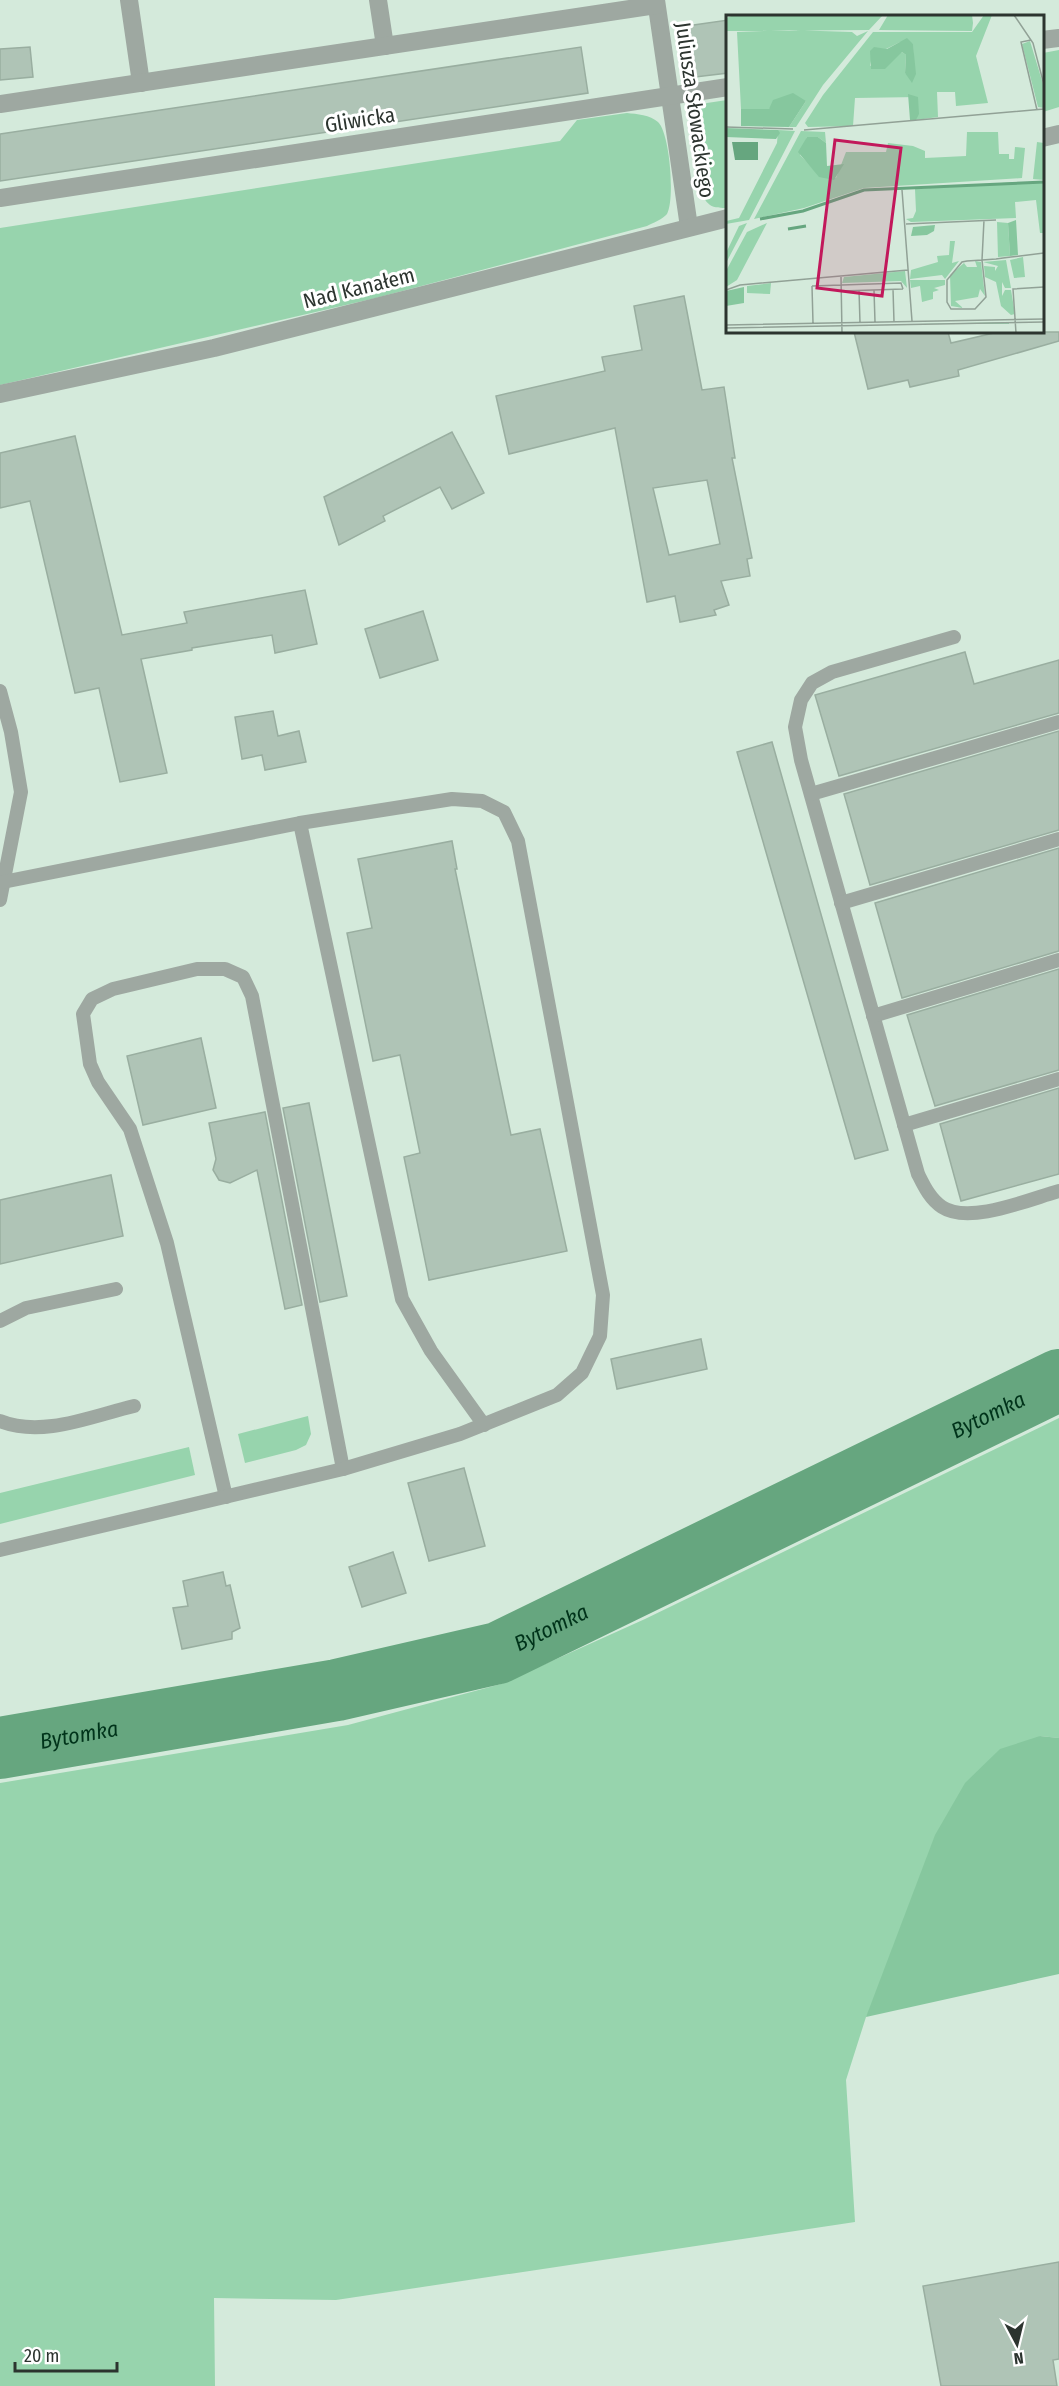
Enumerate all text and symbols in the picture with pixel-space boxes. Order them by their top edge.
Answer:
inset map [726,15,1044,333]
street label: Juliusza Słowackiego [670,21,720,199]
street label: Gliwicka [323,102,397,138]
street label: Nad Kanałem [301,262,417,314]
water label: Bytomka [946,1385,1029,1444]
water label: Bytomka [509,1598,592,1657]
water label: Bytomka [38,1714,120,1754]
north arrow [987,2314,1047,2374]
scale bar [15,2335,117,2373]
text: 20 m [24,2345,59,2367]
text: N [1013,2348,1025,2368]

